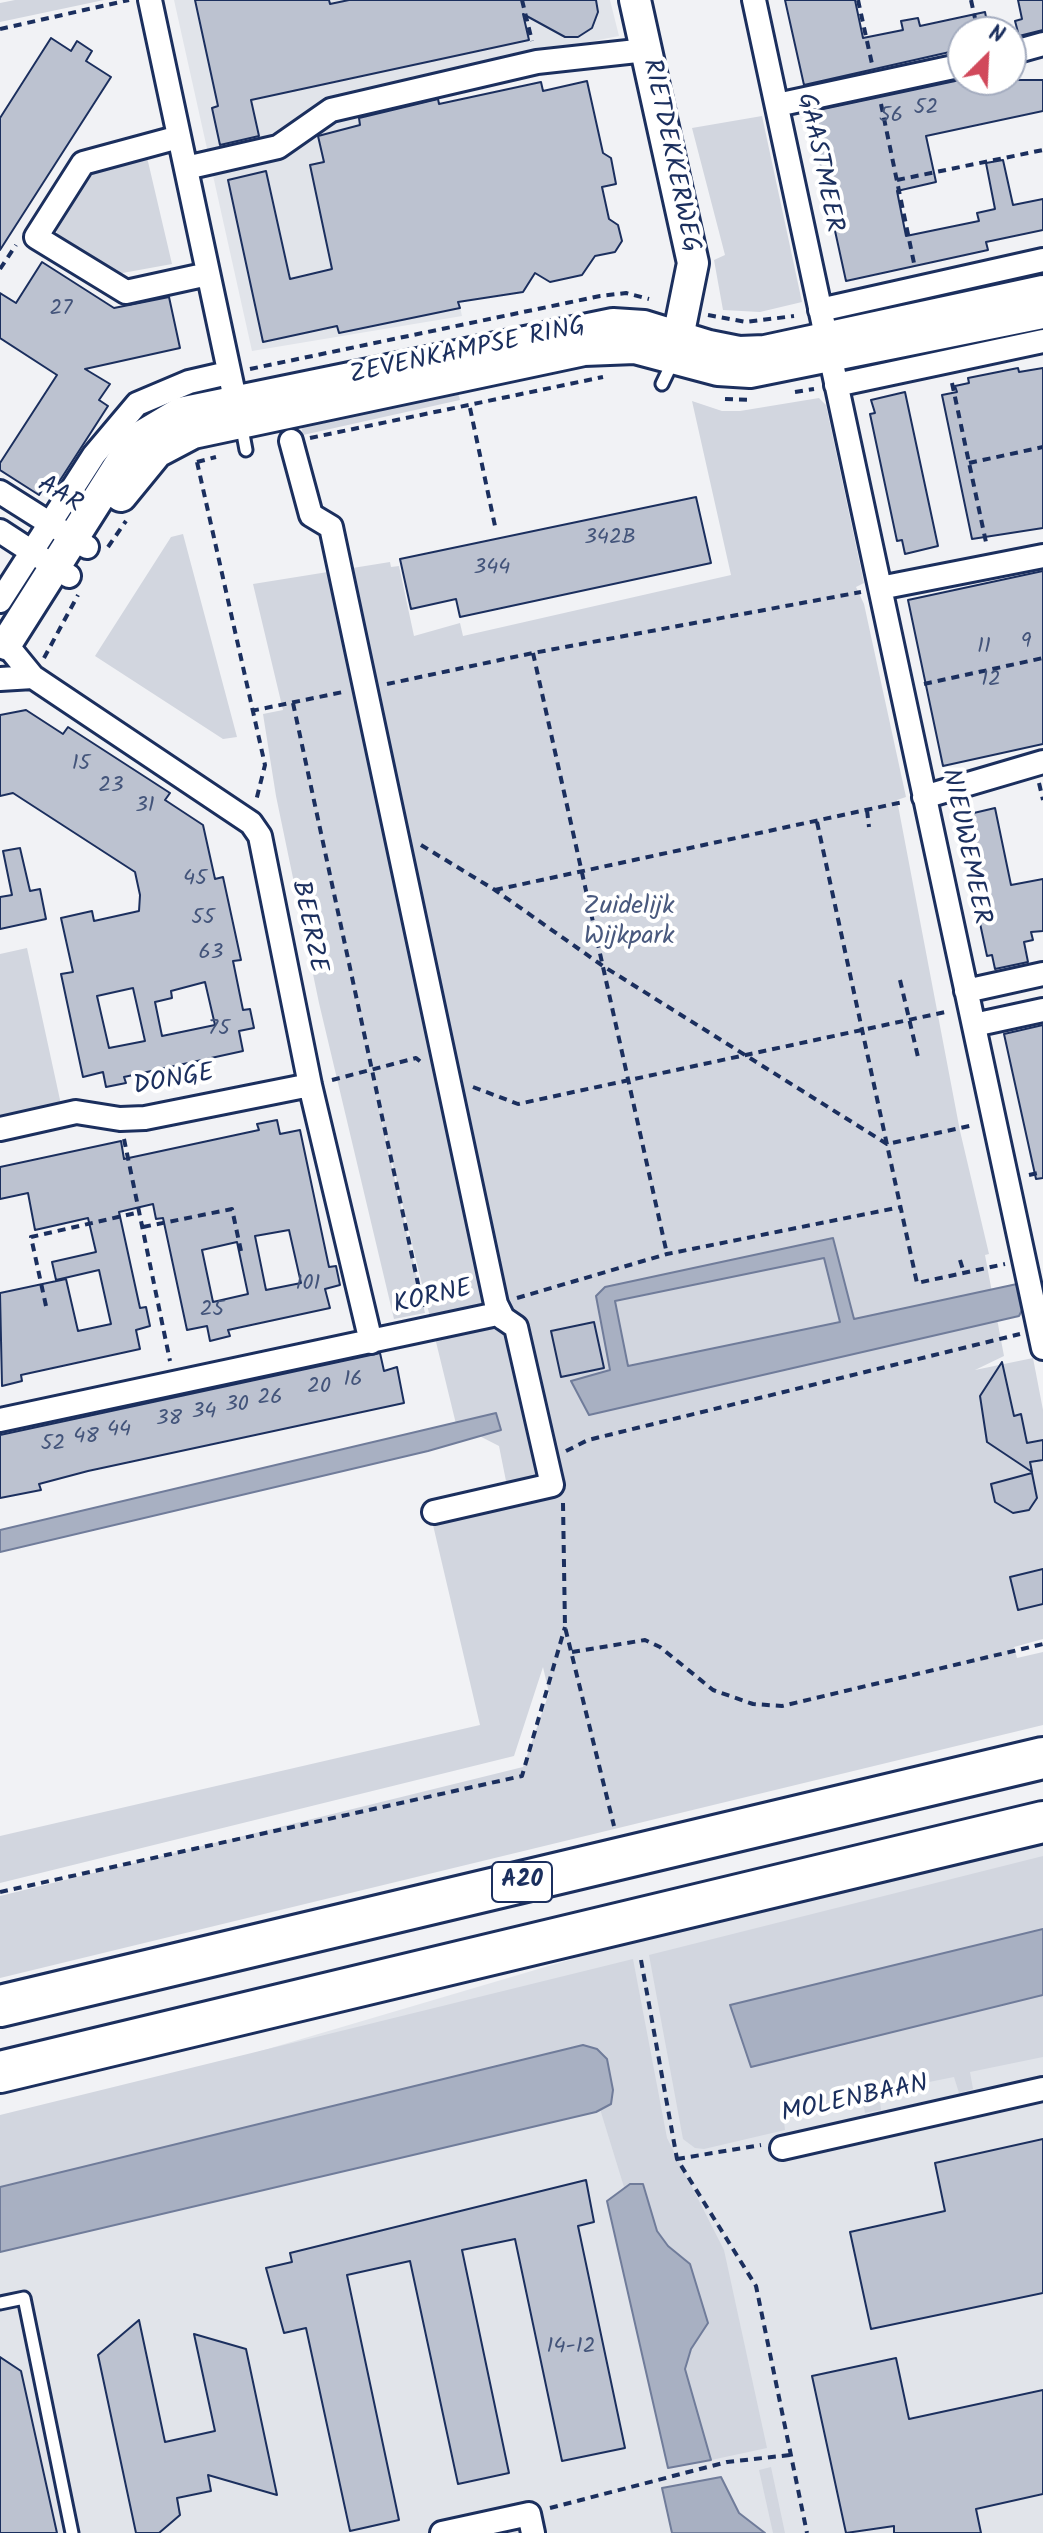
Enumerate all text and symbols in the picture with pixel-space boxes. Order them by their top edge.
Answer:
north arrow [947,16,1027,96]
text: N [983,17,1010,54]
street label: RIETDEKKERWEG [633,56,705,256]
street label: GAASTMEER [788,91,848,235]
house number: 52 [914,96,938,122]
house number: 56 [879,104,903,130]
house number: 27 [50,297,72,323]
street label: ZEVENKAMPSE RING [347,313,589,393]
street label: AAR [31,470,87,522]
house number: 342B [584,526,636,552]
house number: 344 [474,556,510,582]
house number: 9 [1021,630,1031,656]
house number: 11 [977,635,991,661]
house number: 12 [981,668,1001,694]
house number: 15 [72,752,90,778]
street label: NIEUWEMEER [932,766,996,928]
house number: 23 [98,774,124,800]
house number: 31 [135,794,155,820]
house number: 45 [183,867,207,893]
street label: BEERZE [282,878,332,976]
park label: Zuidelijk Wijkpark [584,893,674,954]
house number: 55 [191,906,215,932]
house number: 63 [199,941,223,967]
house number: 75 [208,1017,230,1043]
street label: DONGE [131,1060,217,1104]
house number: 101 [296,1272,320,1298]
street label: KORNE [391,1275,475,1323]
house number: 25 [200,1298,224,1324]
house number: 16 [343,1368,363,1394]
house number: 20 [307,1375,331,1401]
house number: 26 [257,1386,283,1412]
house number: 30 [225,1393,249,1419]
house number: 34 [192,1400,216,1426]
house number: 38 [156,1407,182,1433]
house number: 44 [107,1418,131,1444]
house number: 48 [73,1425,99,1451]
house number: 52 [41,1432,65,1458]
road number: A20 [492,1862,552,1902]
street label: MOLENBAAN [779,2070,931,2132]
house number: 14-12 [547,2335,595,2361]

